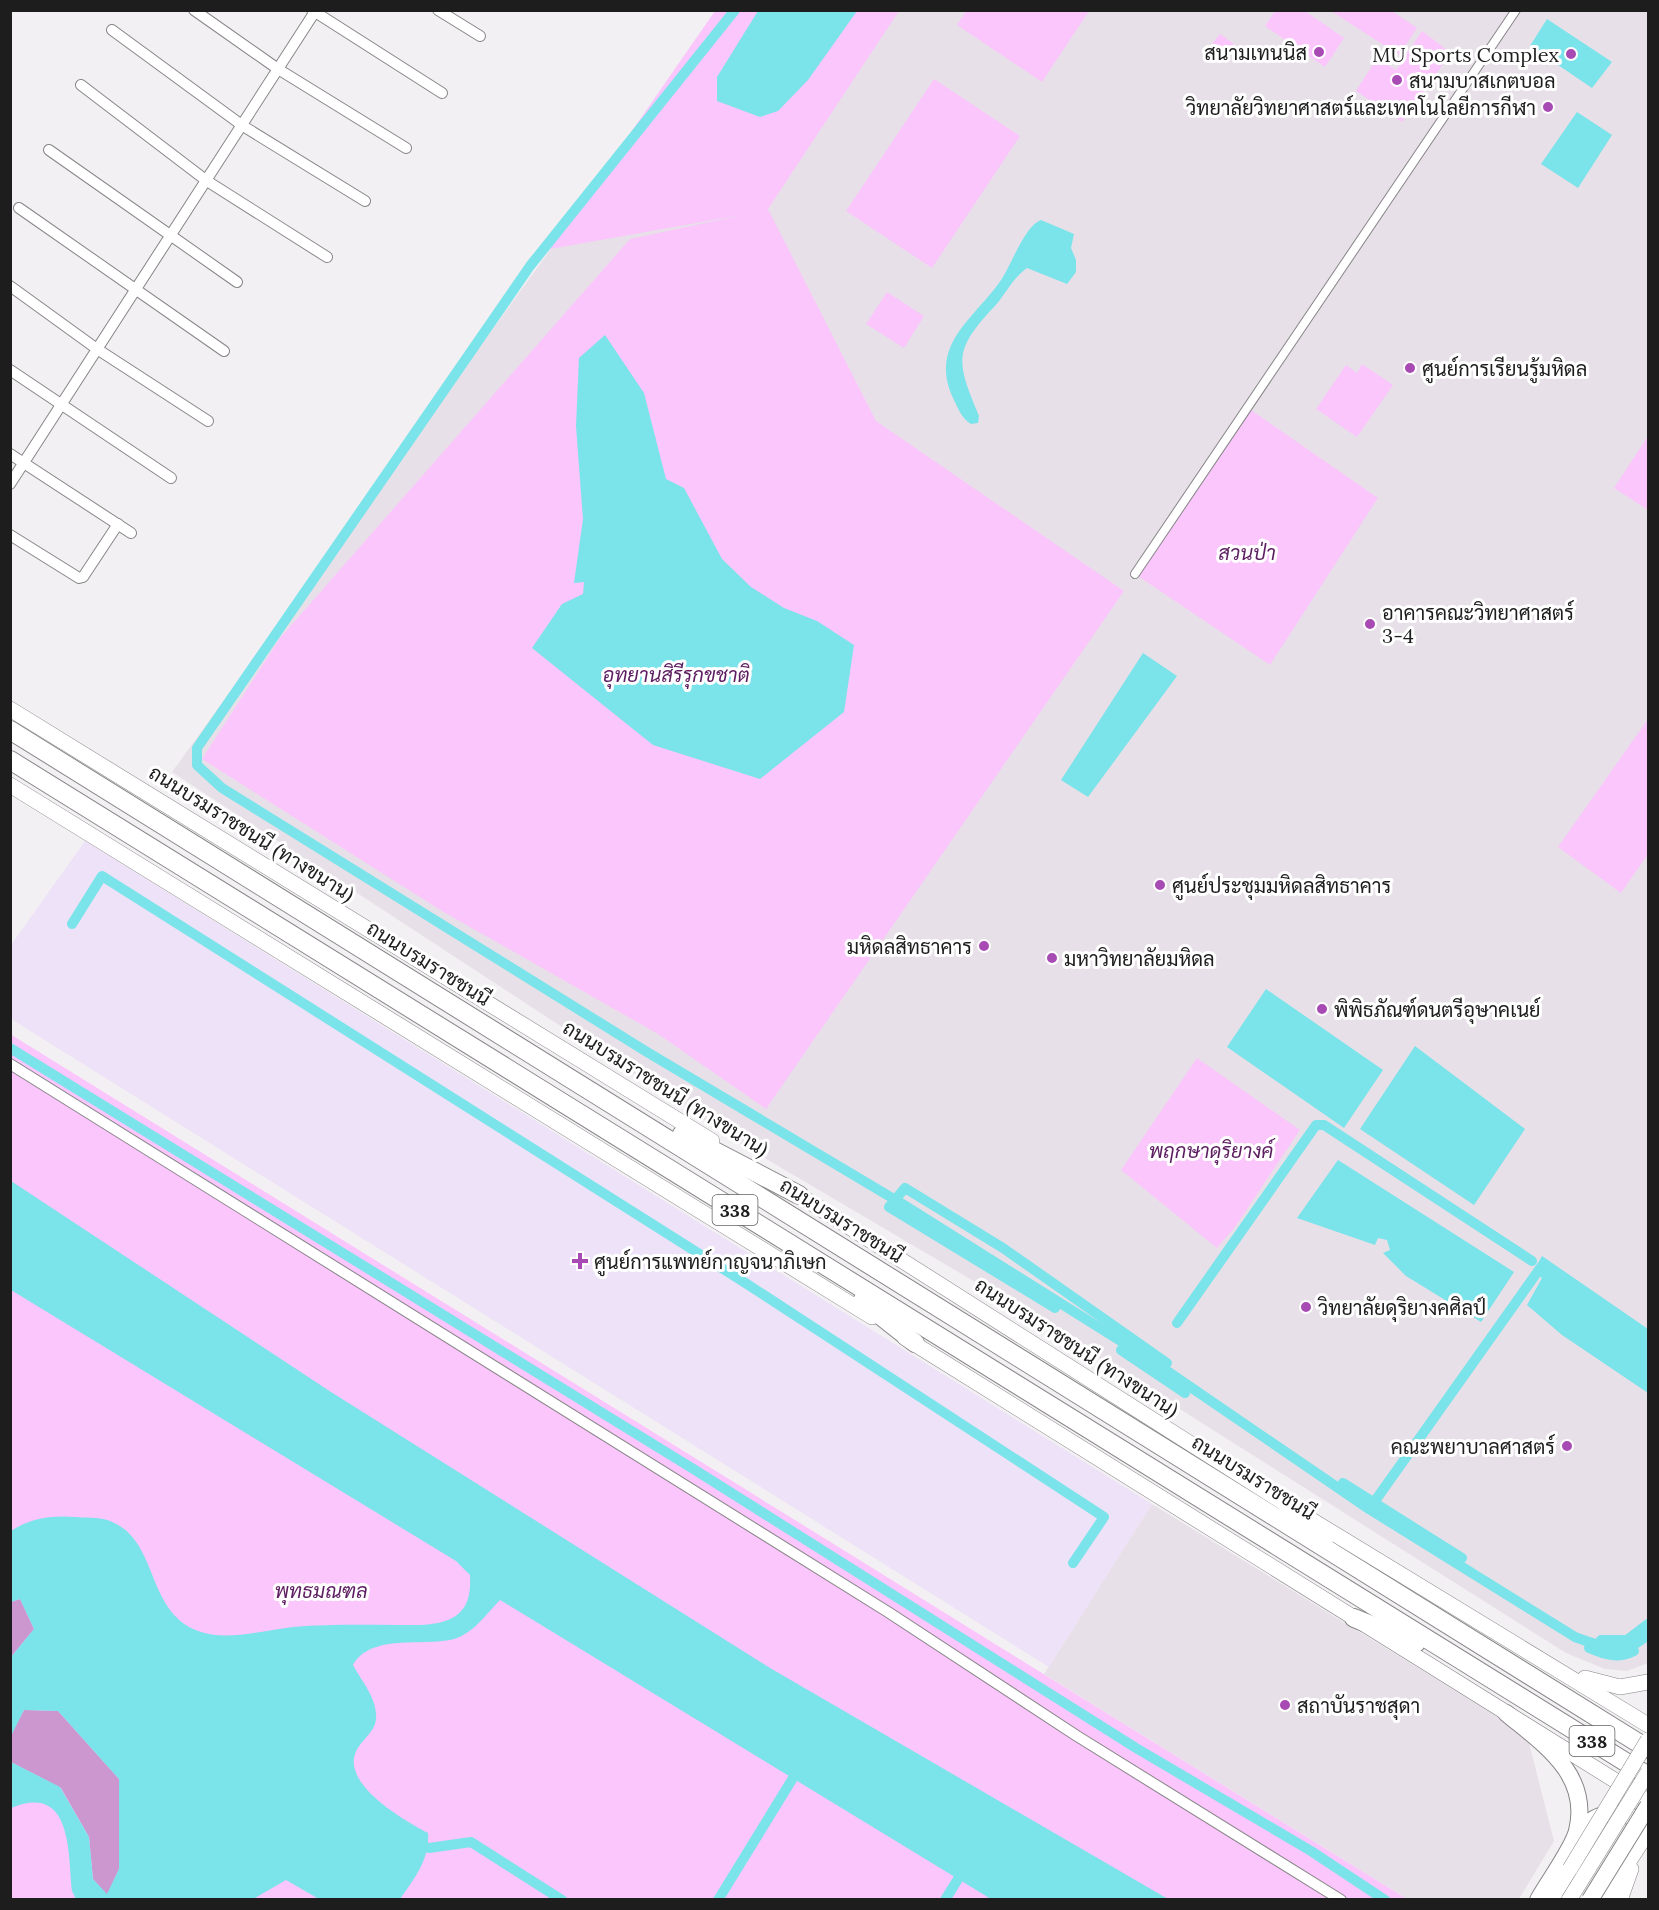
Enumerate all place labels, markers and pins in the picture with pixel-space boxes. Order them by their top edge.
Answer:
place label: สนามเทนนิส [1204,40,1307,65]
place label: MU Sports Complex [1372,42,1559,67]
marker: สนามเทนนิส [1312,45,1326,59]
marker: MU Sports Complex [1564,47,1578,61]
place label: สนามบาสเกตบอล [1409,68,1556,93]
marker: สนามบาสเกตบอล [1390,73,1404,87]
place label: วิทยาลัยวิทยาศาสตร์และเทคโนโลยีการกีฬา [1185,94,1536,120]
marker: วิทยาลัยวิทยาศาสตร์และเทคโนโลยีการกีฬา [1541,100,1555,114]
place label: ศูนย์การเรียนรู้มหิดล [1422,355,1587,384]
marker: ศูนย์การเรียนรู้มหิดล [1403,361,1417,375]
place label: อาคารคณะวิทยาศาสตร์ 3-4 [1382,599,1574,648]
marker: อาคารคณะวิทยาศาสตร์ 3-4 [1363,617,1377,631]
place label: ศูนย์ประชุมมหิดลสิทธาคาร [1172,872,1391,901]
marker: ศูนย์ประชุมมหิดลสิทธาคาร [1153,878,1167,892]
place label: มหิดลสิทธาคาร [847,934,972,959]
marker: มหิดลสิทธาคาร [977,939,991,953]
place label: มหาวิทยาลัยมหิดล [1064,946,1215,971]
marker: มหาวิทยาลัยมหิดล [1045,951,1059,965]
place label: พิพิธภัณฑ์ดนตรีอุษาคเนย์ [1334,996,1541,1024]
marker: พิพิธภัณฑ์ดนตรีอุษาคเนย์ [1315,1002,1329,1016]
place label: ศูนย์การแพทย์กาญจนาภิเษก [594,1248,827,1277]
marker: ศูนย์การแพทย์กาญจนาภิเษก [571,1252,589,1270]
place label: วิทยาลัยดุริยางคศิลป์ [1317,1295,1486,1322]
marker: วิทยาลัยดุริยางคศิลป์ [1299,1300,1313,1314]
place label: คณะพยาบาลศาสตร์ [1391,1433,1555,1459]
marker: คณะพยาบาลศาสตร์ [1560,1439,1574,1453]
place label: สถาบันราชสุดา [1297,1693,1420,1720]
marker: สถาบันราชสุดา [1278,1698,1292,1712]

